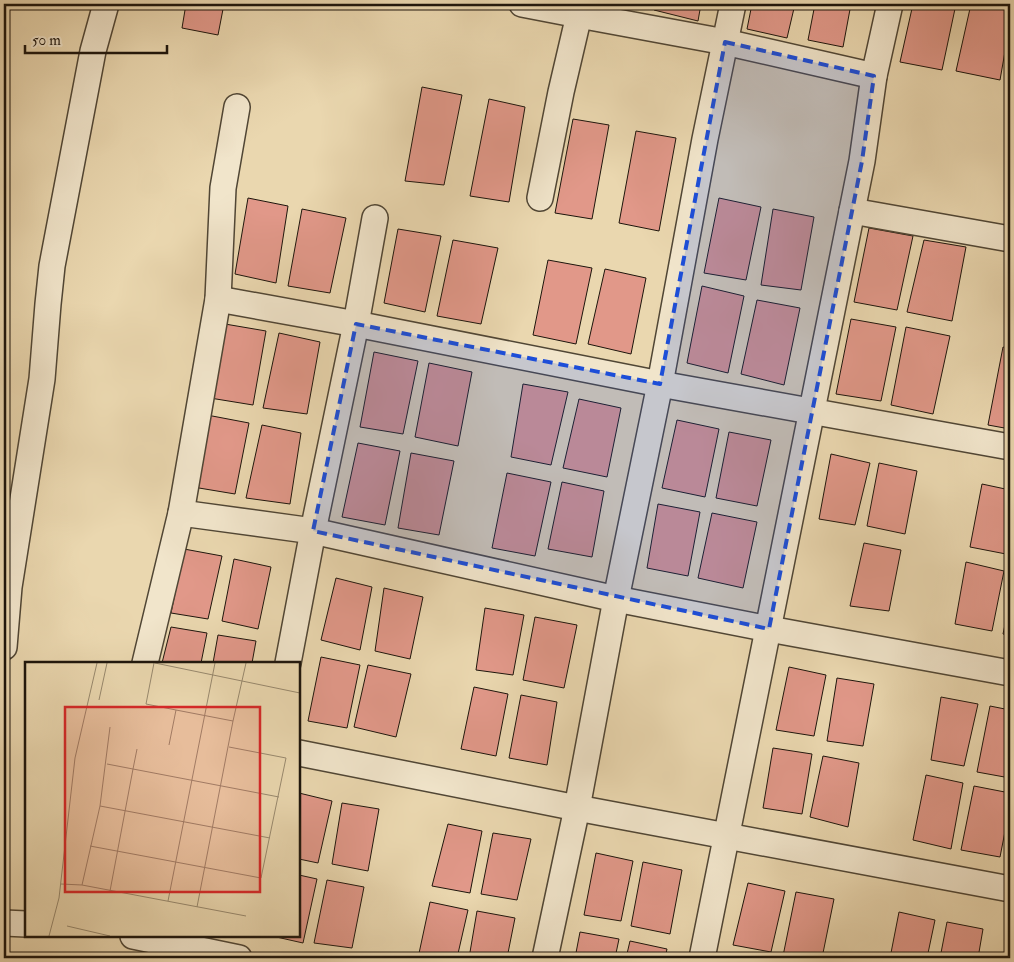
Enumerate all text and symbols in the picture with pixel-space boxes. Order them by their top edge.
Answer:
scale bar [25,22,168,54]
text: 50 m [32,31,61,50]
inset map [25,662,300,937]

